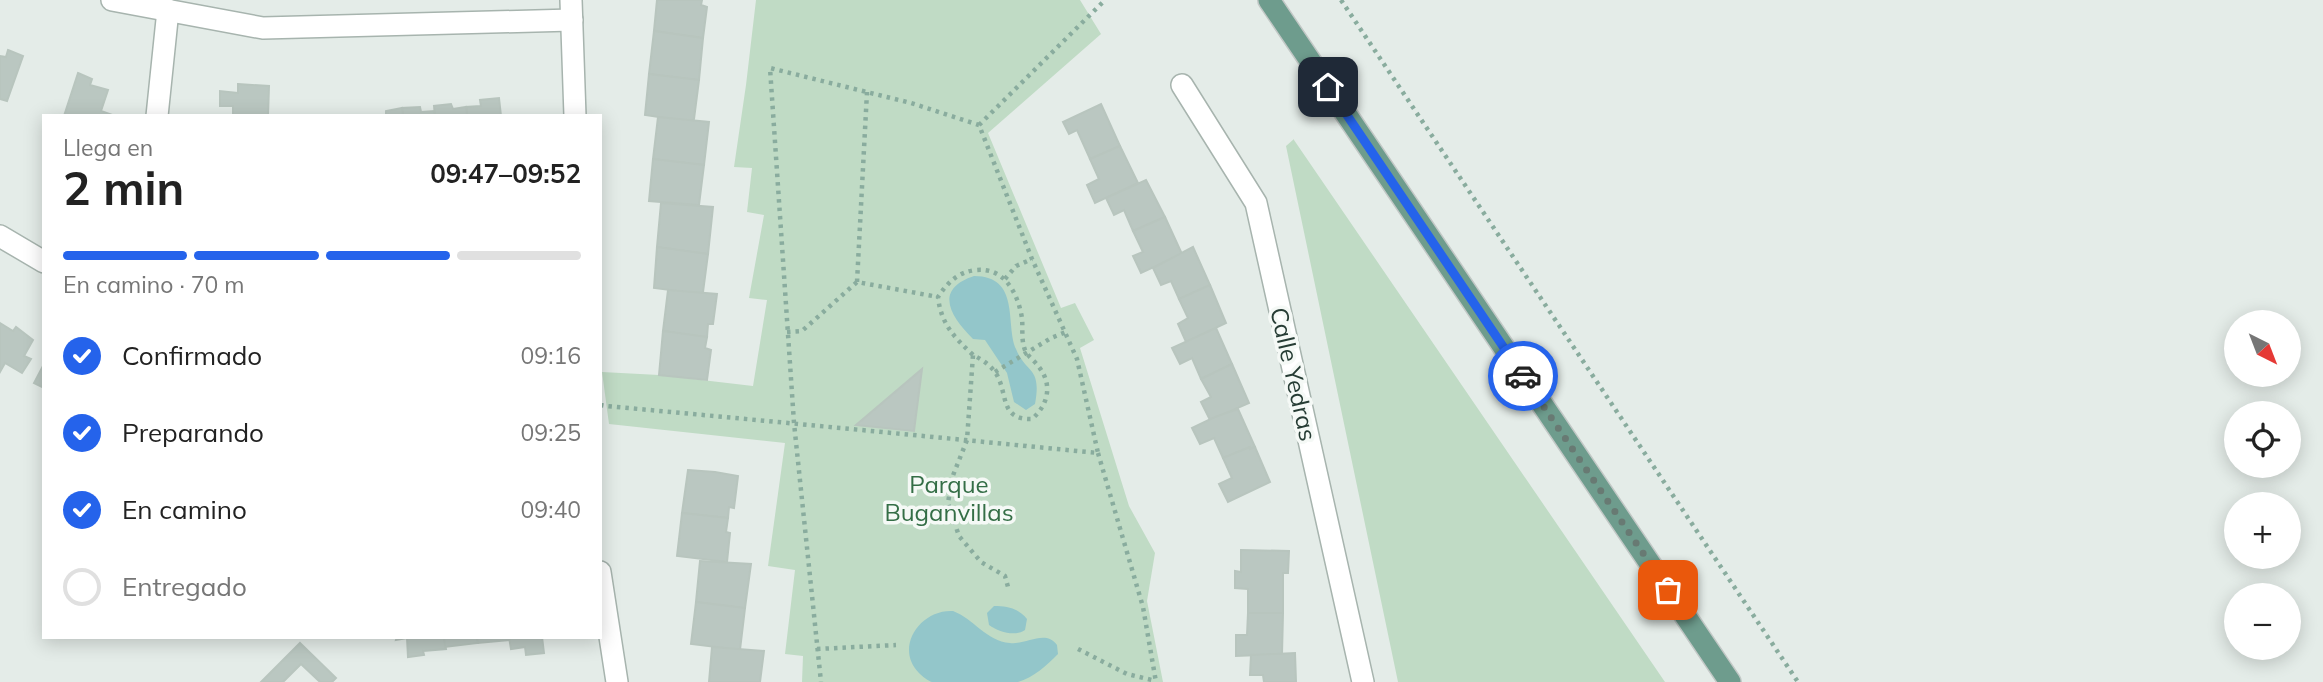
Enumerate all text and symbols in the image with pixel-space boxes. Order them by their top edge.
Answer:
pin [1298,57,1358,117]
icon: home [1309,68,1347,106]
text: Llega en [63,133,153,162]
text: 09:47–09:52 [430,157,581,190]
text: 2 min [63,159,184,217]
text: En camino · 70 m [63,270,245,299]
street label: Calle Yedras [1264,304,1324,444]
north arrow [2224,310,2301,387]
map controls [2224,310,2301,660]
icon: check [63,337,101,375]
text: Confirmado [122,339,262,372]
text: 09:16 [521,341,581,370]
courier [1488,341,1558,411]
icon: car [1504,357,1542,395]
button: locate [2224,401,2301,478]
icon: check [63,414,101,452]
text: Preparando [122,416,264,449]
text: 09:25 [521,418,581,447]
park label: Parque Buganvillas [884,469,1014,527]
icon: check [63,491,101,529]
button: + [2224,492,2301,569]
text: En camino [122,493,247,526]
text: 09:40 [521,495,581,524]
pin [1638,560,1698,620]
text: Entregado [122,570,247,603]
icon: bag [1649,571,1687,609]
button: − [2224,583,2301,660]

